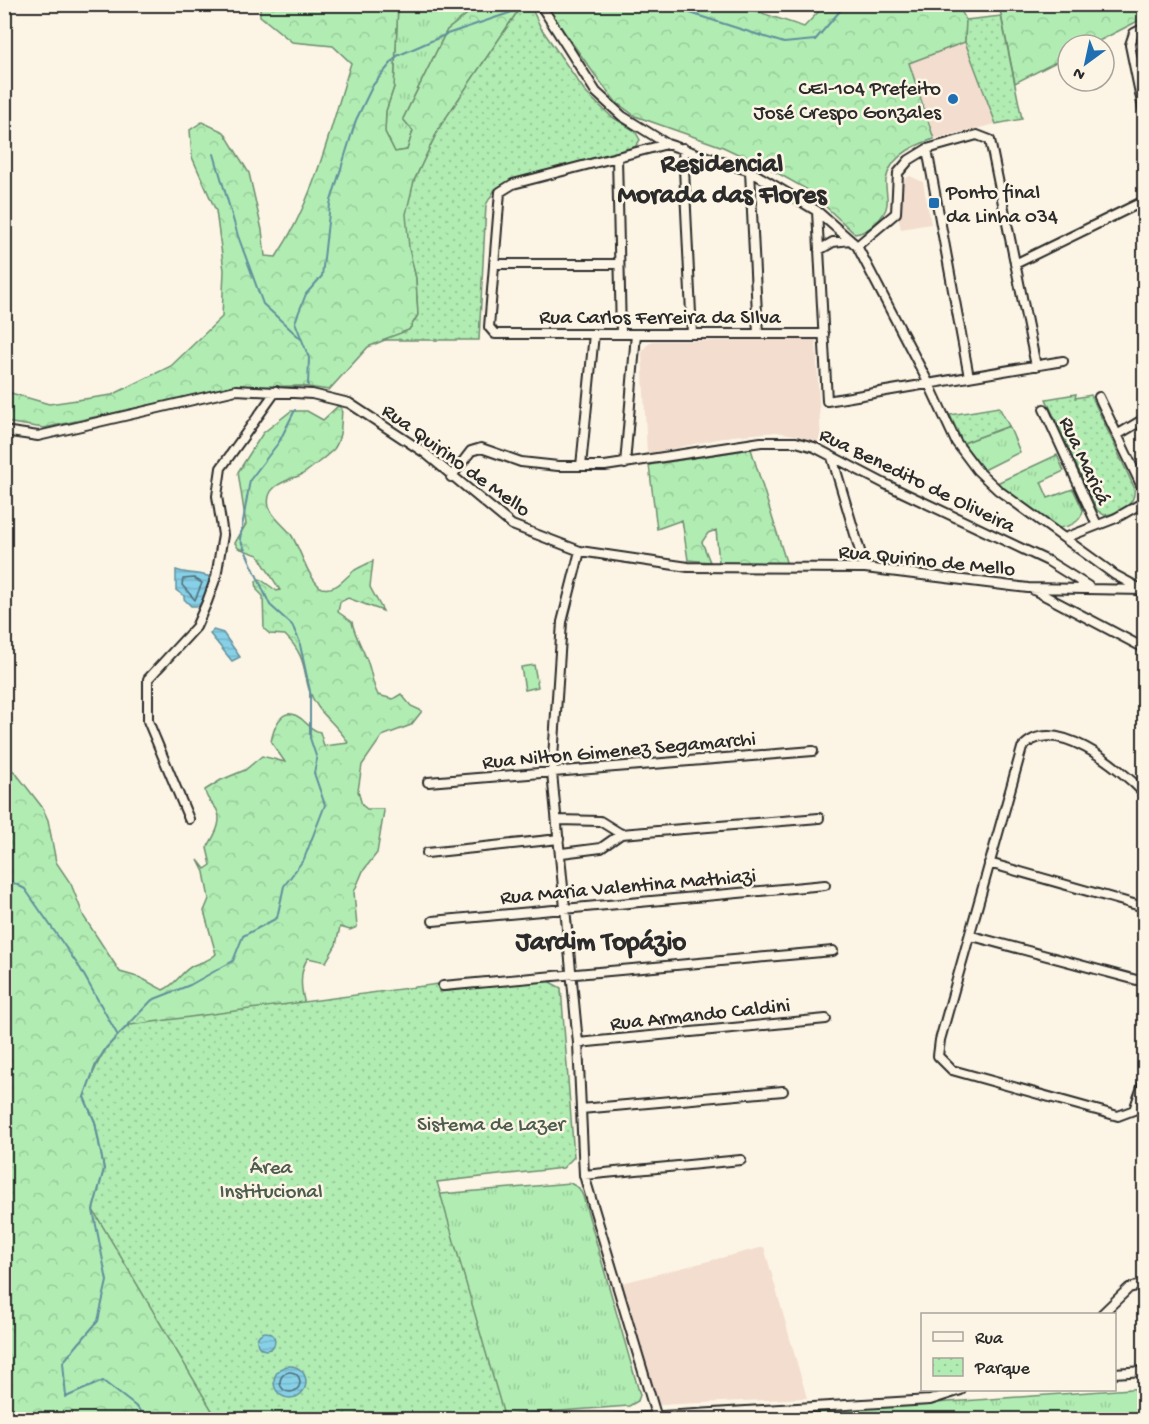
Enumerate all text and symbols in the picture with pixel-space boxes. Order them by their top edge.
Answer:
north arrow [1056,33,1116,93]
text: N [1070,62,1089,83]
place label: CEI-104 Prefeito José Crespo Gonzales [754,78,942,127]
marker: CEI-104 Prefeito José Crespo Gonzales [946,92,960,106]
district label: Residencial Morada das Flores [618,150,828,213]
place label: Ponto final da Linha 034 [945,182,1058,231]
marker: Ponto final da Linha 034 [927,196,941,210]
street label: Rua Carlos Ferreira da SIlva [539,307,782,332]
street label: Rua Quirino de Mello [376,400,534,524]
street label: Rua Maricá [1052,413,1115,511]
street label: Rua Benedito de Oliveira [814,424,1020,541]
street label: Rua Quirino de Mello [837,541,1016,584]
street label: Rua Nilton Gimenez Segamarchi [481,728,757,777]
street label: Rua Maria Valentina Mathiazi [499,865,757,912]
district label: Jardim Topázio [515,928,686,960]
street label: Rua Armando Caldini [609,995,792,1038]
park label: Sistema de Lazer [417,1114,567,1139]
park label: Área Institucional [219,1156,323,1206]
legend [921,1313,1116,1391]
text: Rua [975,1329,1004,1350]
text: Parque [974,1359,1031,1380]

